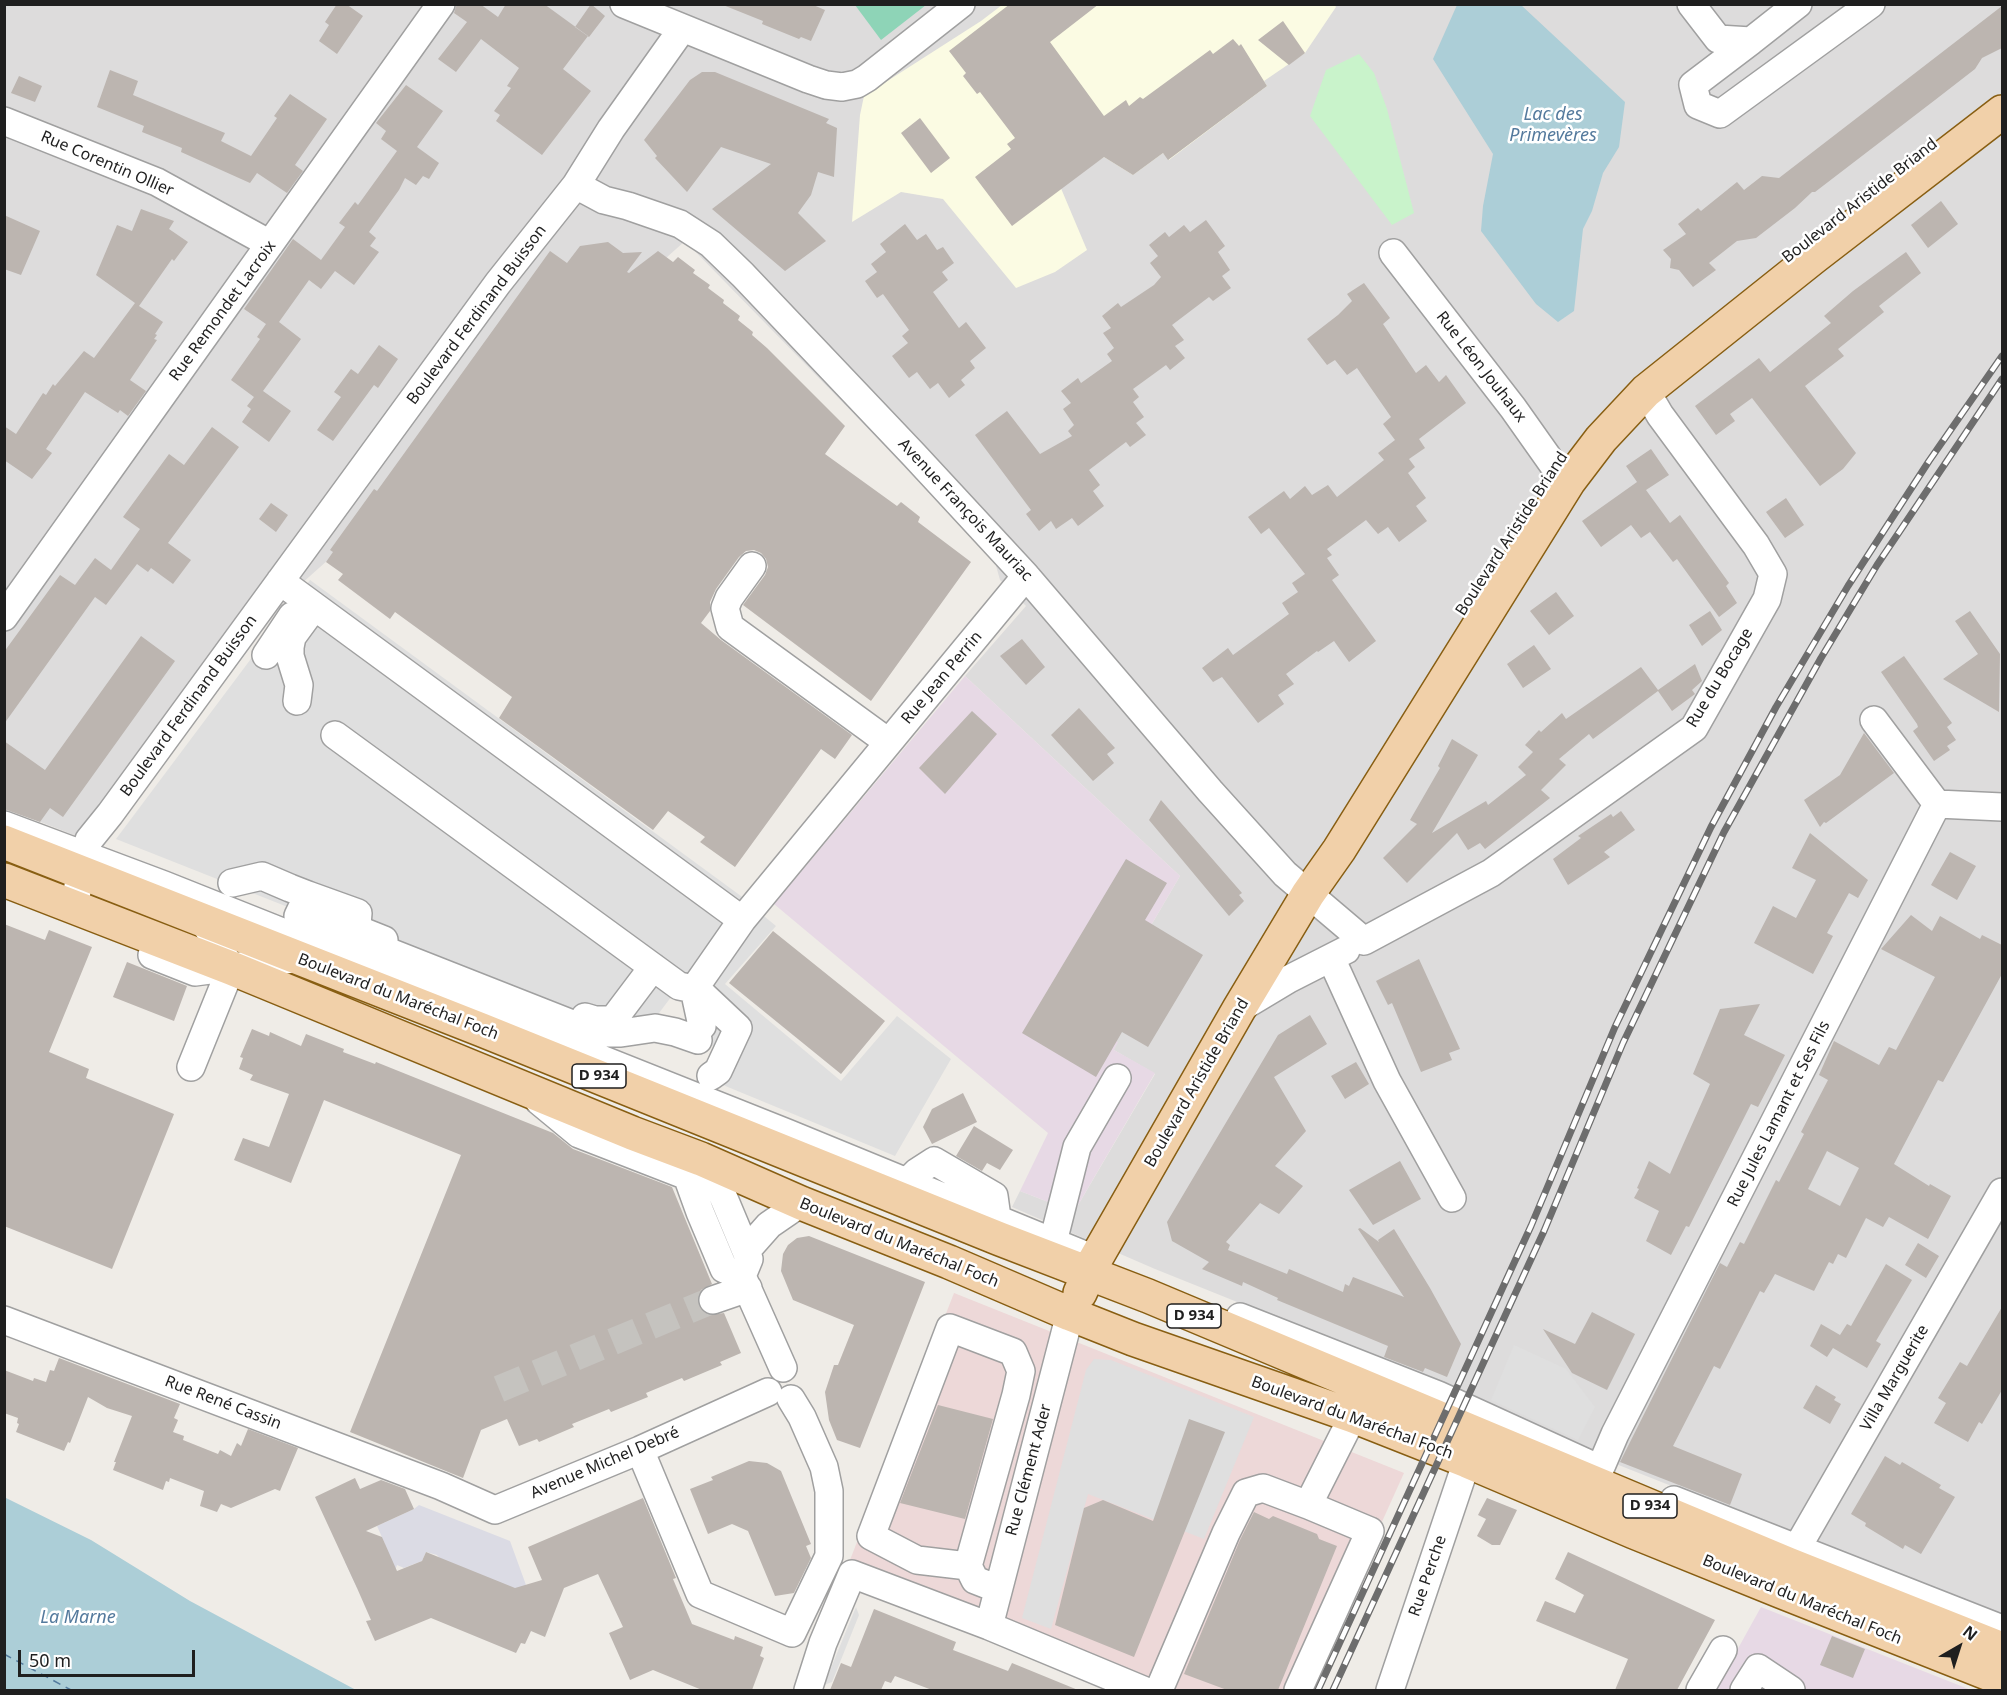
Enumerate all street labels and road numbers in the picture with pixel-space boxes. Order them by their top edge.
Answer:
street label: Rue Corentin Ollier [38,127,176,201]
street label: Boulevard Aristide Briand [1779,134,1941,268]
street label: Boulevard Ferdinand Buisson [403,221,551,409]
street label: Rue Remondet Lacroix [166,237,280,385]
street label: Rue Léon Jouhaux [1432,308,1530,426]
street label: Avenue François Mauriac [894,435,1036,585]
street label: Boulevard Aristide Briand [1452,448,1572,620]
street label: Boulevard Ferdinand Buisson [117,611,261,801]
street label: Rue du Bocage [1683,625,1757,731]
street label: Rue Jean Perrin [898,628,986,728]
street label: Boulevard du Maréchal Foch [295,950,501,1044]
street label: Boulevard Aristide Briand [1141,995,1253,1171]
street label: Rue Jules Lamant et Ses Fils [1724,1018,1834,1210]
road number: D 934 [572,1064,626,1088]
street label: Boulevard du Maréchal Foch [797,1194,1001,1292]
road number: D 934 [1167,1304,1221,1328]
street label: Villa Marguerite [1857,1322,1933,1434]
street label: Rue René Cassin [162,1372,284,1434]
street label: Boulevard du Maréchal Foch [1249,1373,1455,1463]
street label: Rue Clément Ader [1002,1402,1056,1538]
street label: Avenue Michel Debré [528,1423,682,1503]
road number: D 934 [1623,1494,1677,1518]
street label: Rue Perche [1405,1533,1451,1619]
street label: Boulevard du Maréchal Foch [1700,1551,1904,1649]

